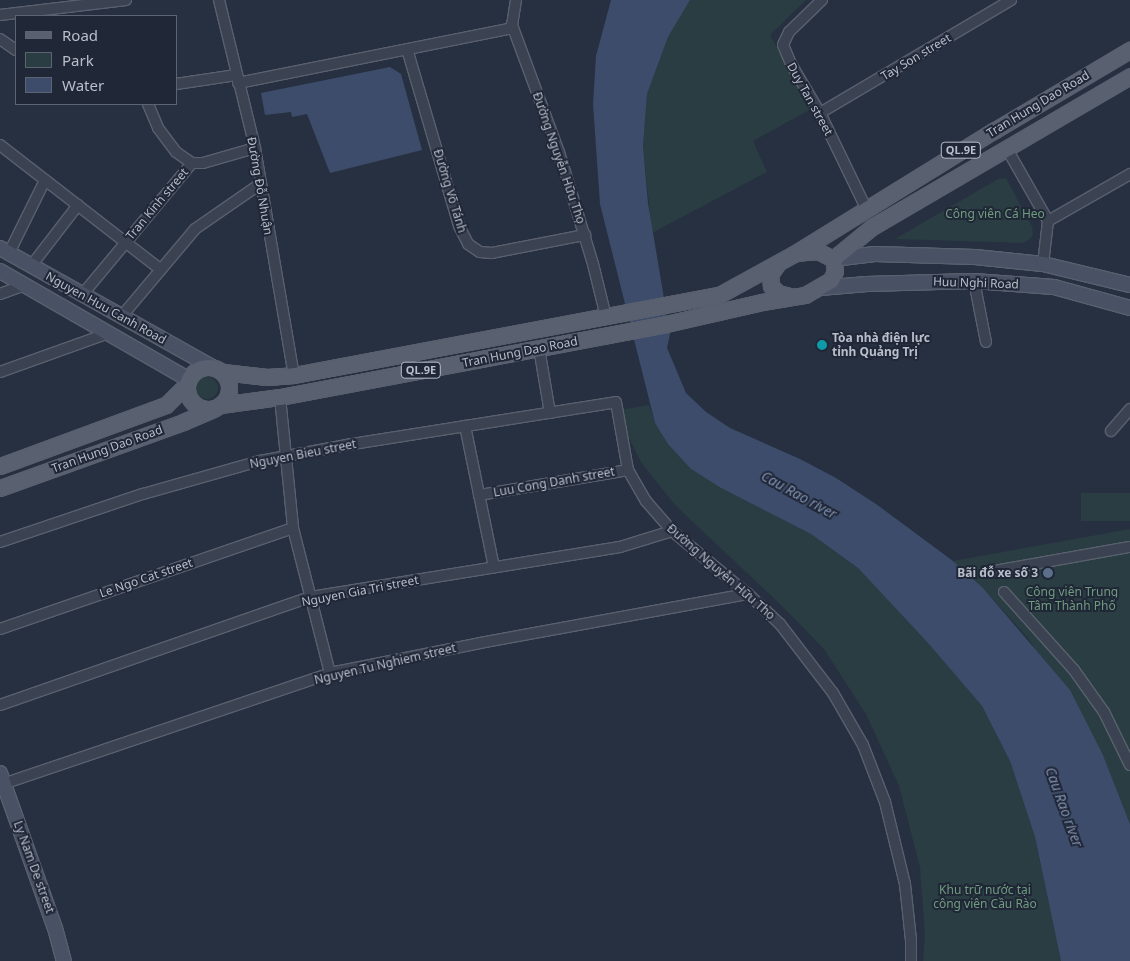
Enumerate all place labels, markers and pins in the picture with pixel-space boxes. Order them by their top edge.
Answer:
place label: Tòa nhà điện lực tỉnh Quảng Trị [832,331,930,359]
marker: Tòa nhà điện lực tỉnh Quảng Trị [816,339,828,351]
place label: Bãi đỗ xe số 3 [957,566,1038,580]
marker: Bãi đỗ xe số 3 [1042,567,1054,579]

